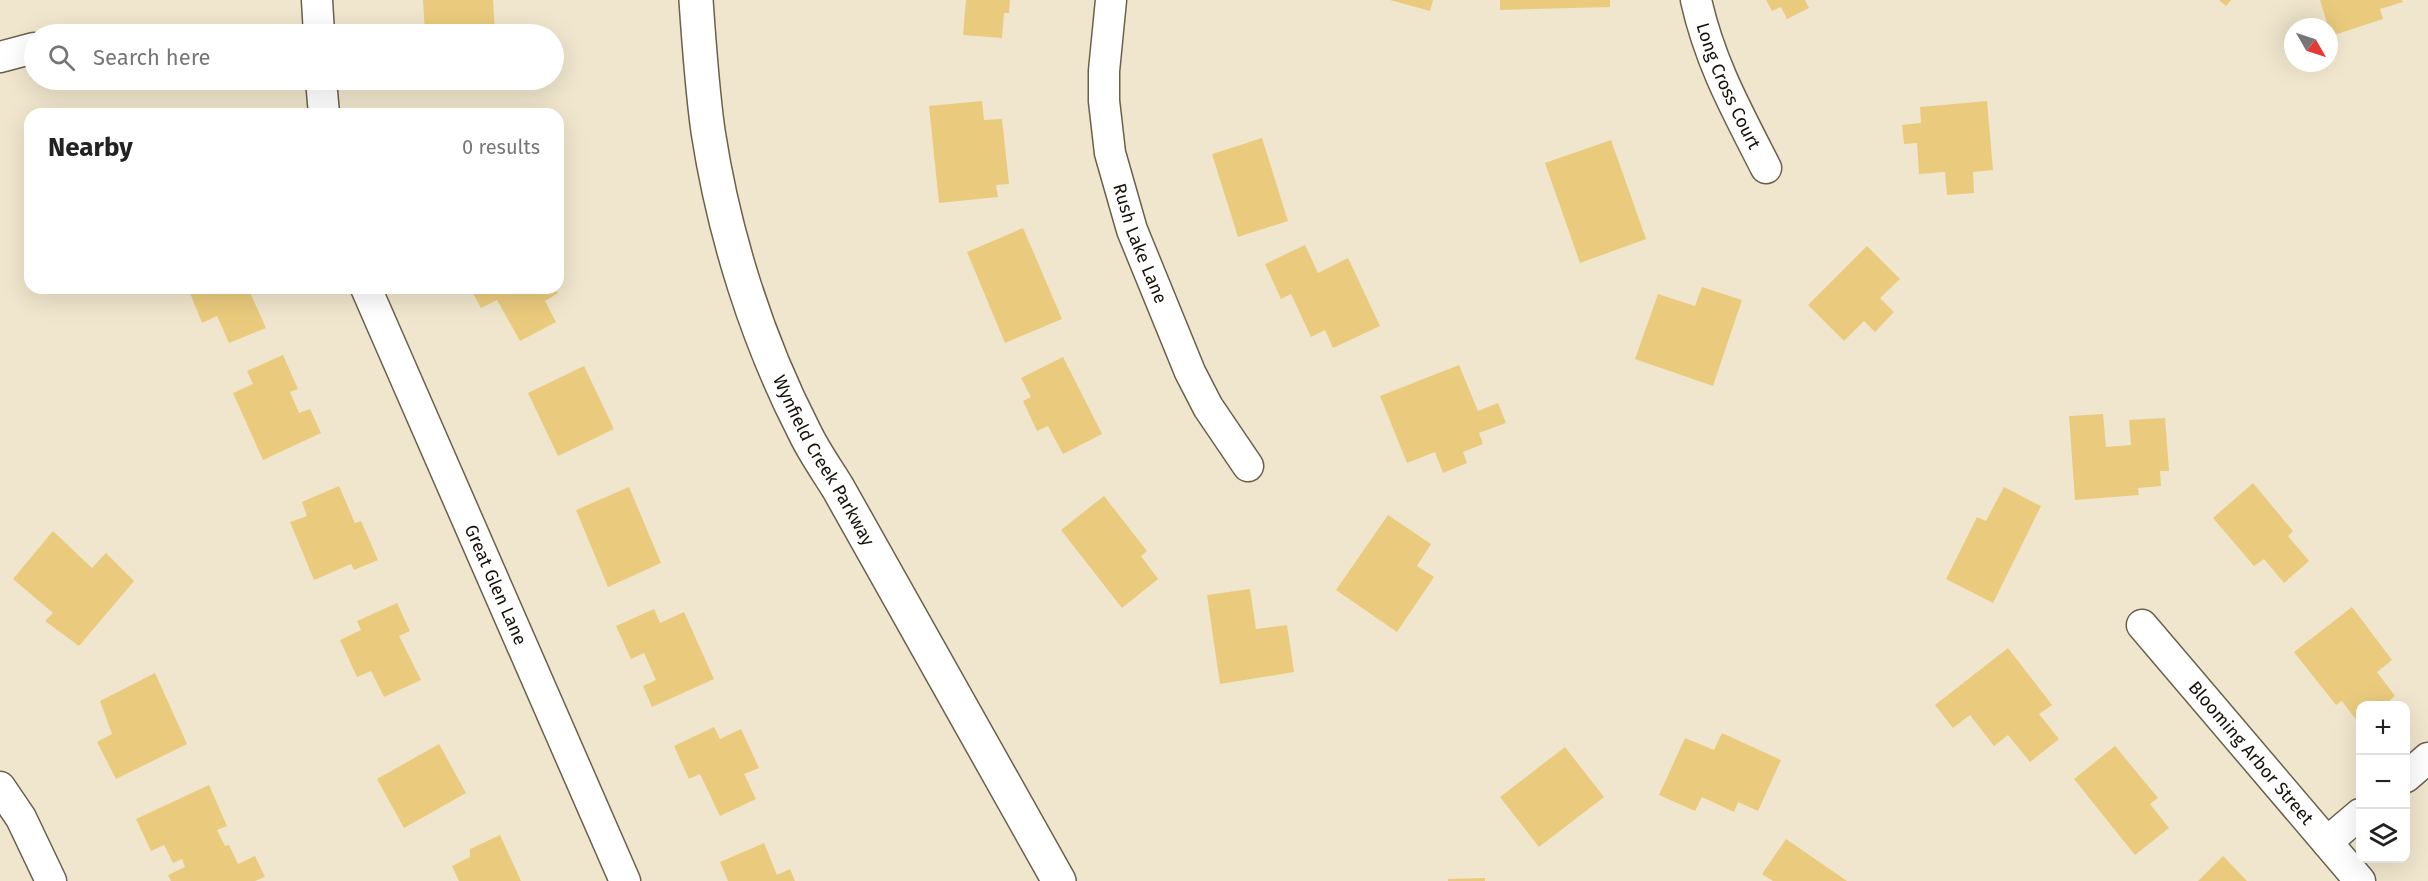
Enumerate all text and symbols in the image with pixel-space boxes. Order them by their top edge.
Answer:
north arrow [2284,18,2338,72]
street label: Long Cross Court [1691,20,1766,153]
search box [24,24,564,90]
icon: search [45,41,78,74]
text: Search here [93,44,211,71]
text: Nearby [48,132,133,163]
text: 0 results [462,135,540,159]
street label: Rush Lake Lane [1108,181,1172,307]
street label: Wynfield Creek Parkway [768,372,879,550]
street label: Great Glen Lane [460,521,532,649]
street label: Blooming Arbor Street [2184,677,2318,830]
map controls [2356,701,2410,863]
button: + [2356,701,2410,755]
button: − [2356,755,2410,809]
button: layers [2356,809,2410,863]

